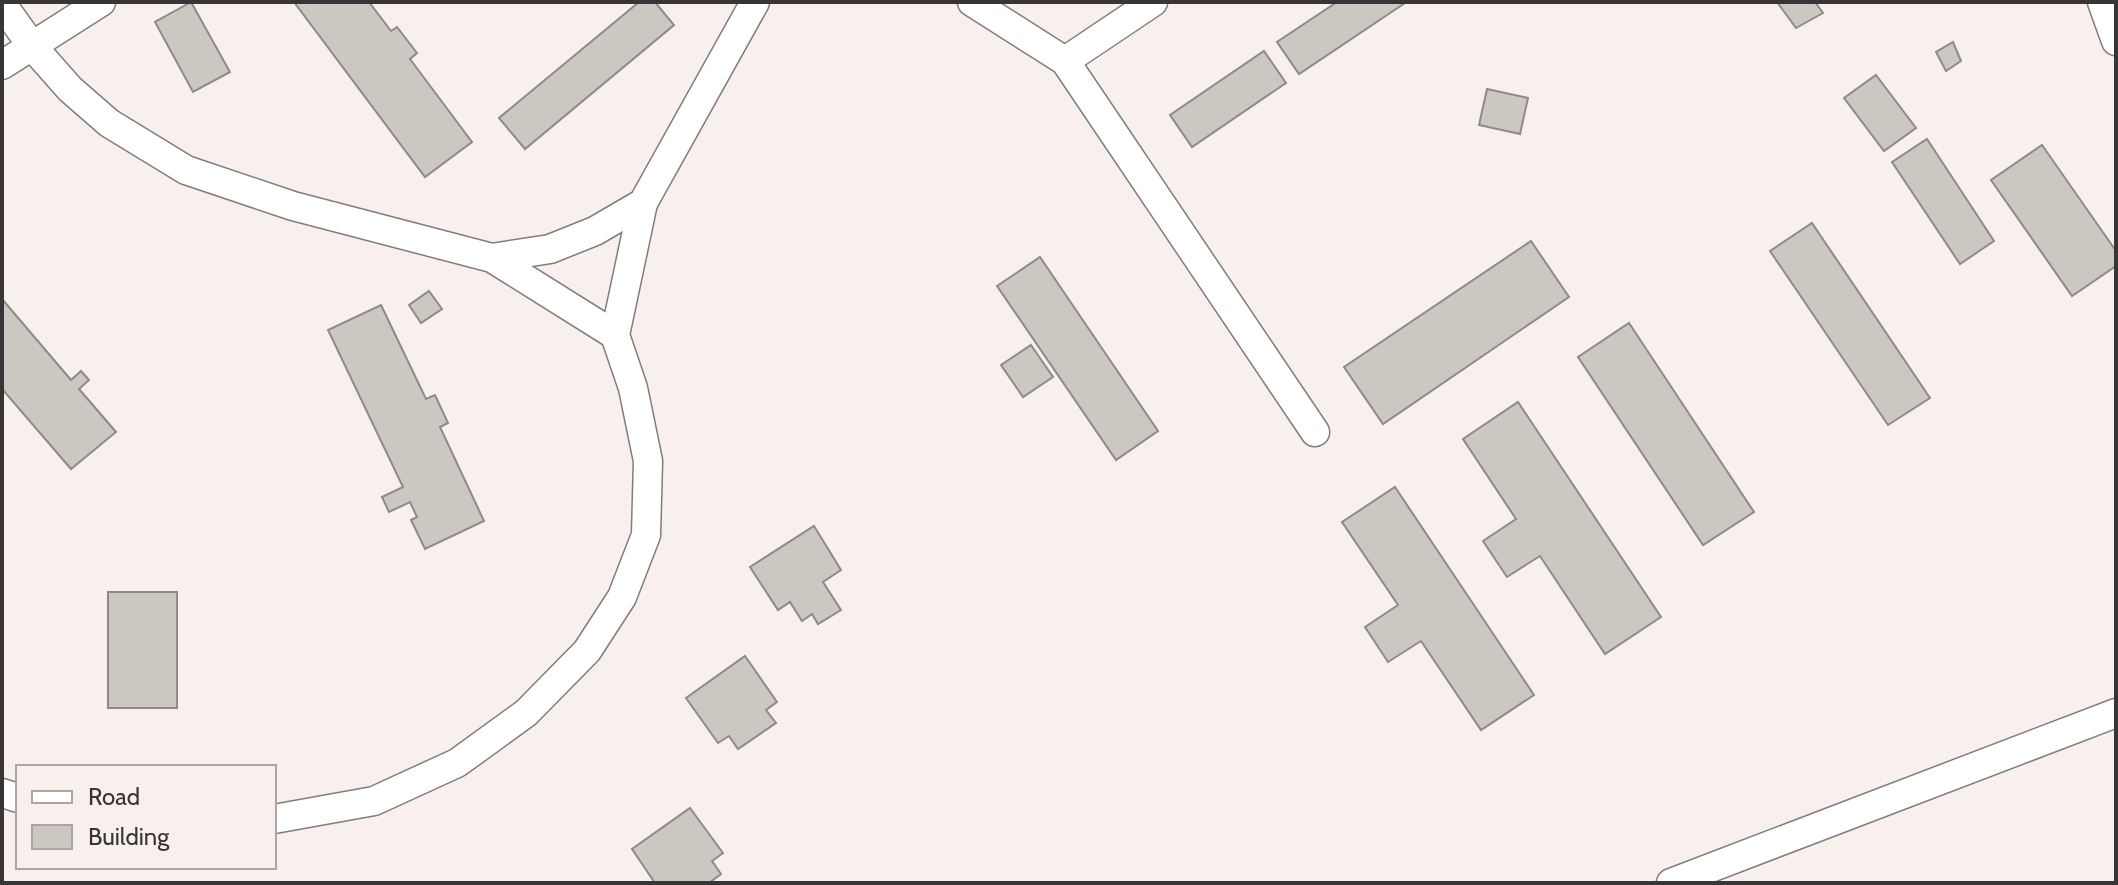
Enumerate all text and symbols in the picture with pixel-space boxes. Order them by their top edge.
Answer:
legend [16,765,276,869]
text: Road [88,782,140,811]
text: Building [88,822,170,851]

